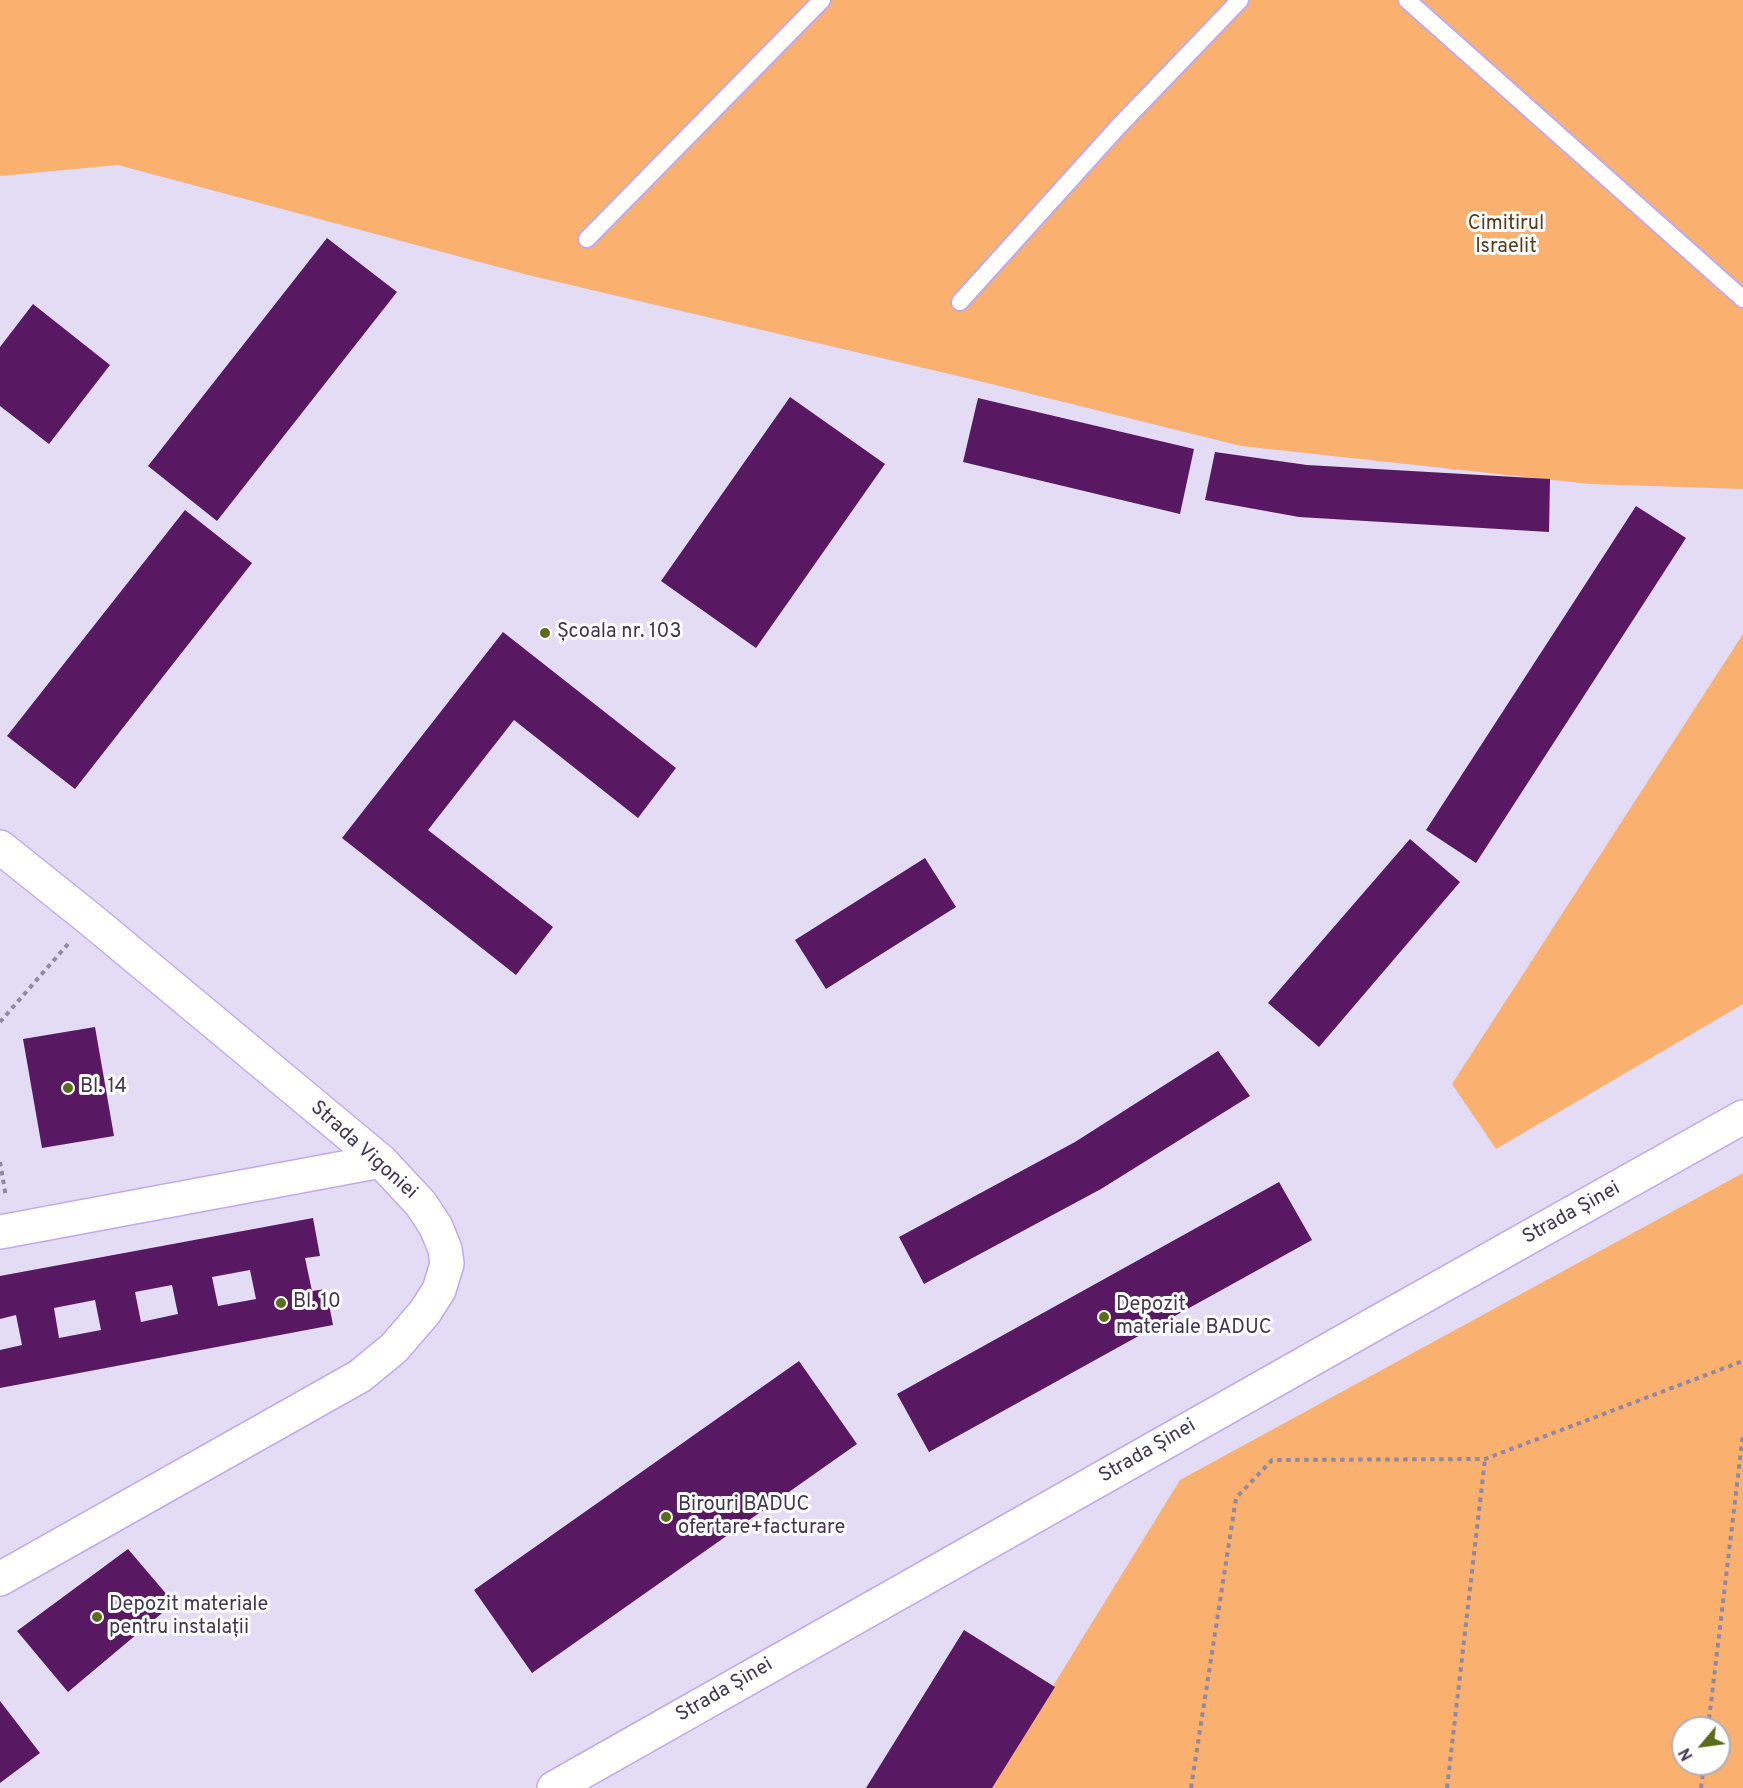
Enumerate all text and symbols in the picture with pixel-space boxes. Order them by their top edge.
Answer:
park label: Cimitirul Israelit [1468,213,1544,260]
place label: Școala nr. 103 [557,621,681,645]
marker: Școala nr. 103 [538,626,552,640]
place label: Bl. 14 [80,1076,127,1100]
marker: Bl. 14 [61,1081,75,1095]
street label: Strada Vigoniei [305,1097,421,1205]
street label: Strada Șinei [1519,1177,1625,1251]
place label: Bl. 10 [293,1291,341,1315]
place label: Depozit materiale BADUC [1116,1294,1272,1341]
marker: Bl. 10 [274,1296,288,1310]
marker: Depozit materiale BADUC [1097,1310,1111,1324]
street label: Strada Șinei [1095,1415,1201,1489]
place label: Birouri BADUC ofertare+facturare [678,1494,845,1541]
marker: Birouri BADUC ofertare+facturare [659,1510,673,1524]
place label: Depozit materiale pentru instalații [109,1594,268,1641]
marker: Depozit materiale pentru instalații [90,1610,104,1624]
street label: Strada Șinei [672,1654,778,1728]
north arrow [1671,1716,1731,1776]
text: N [1675,1744,1699,1764]

